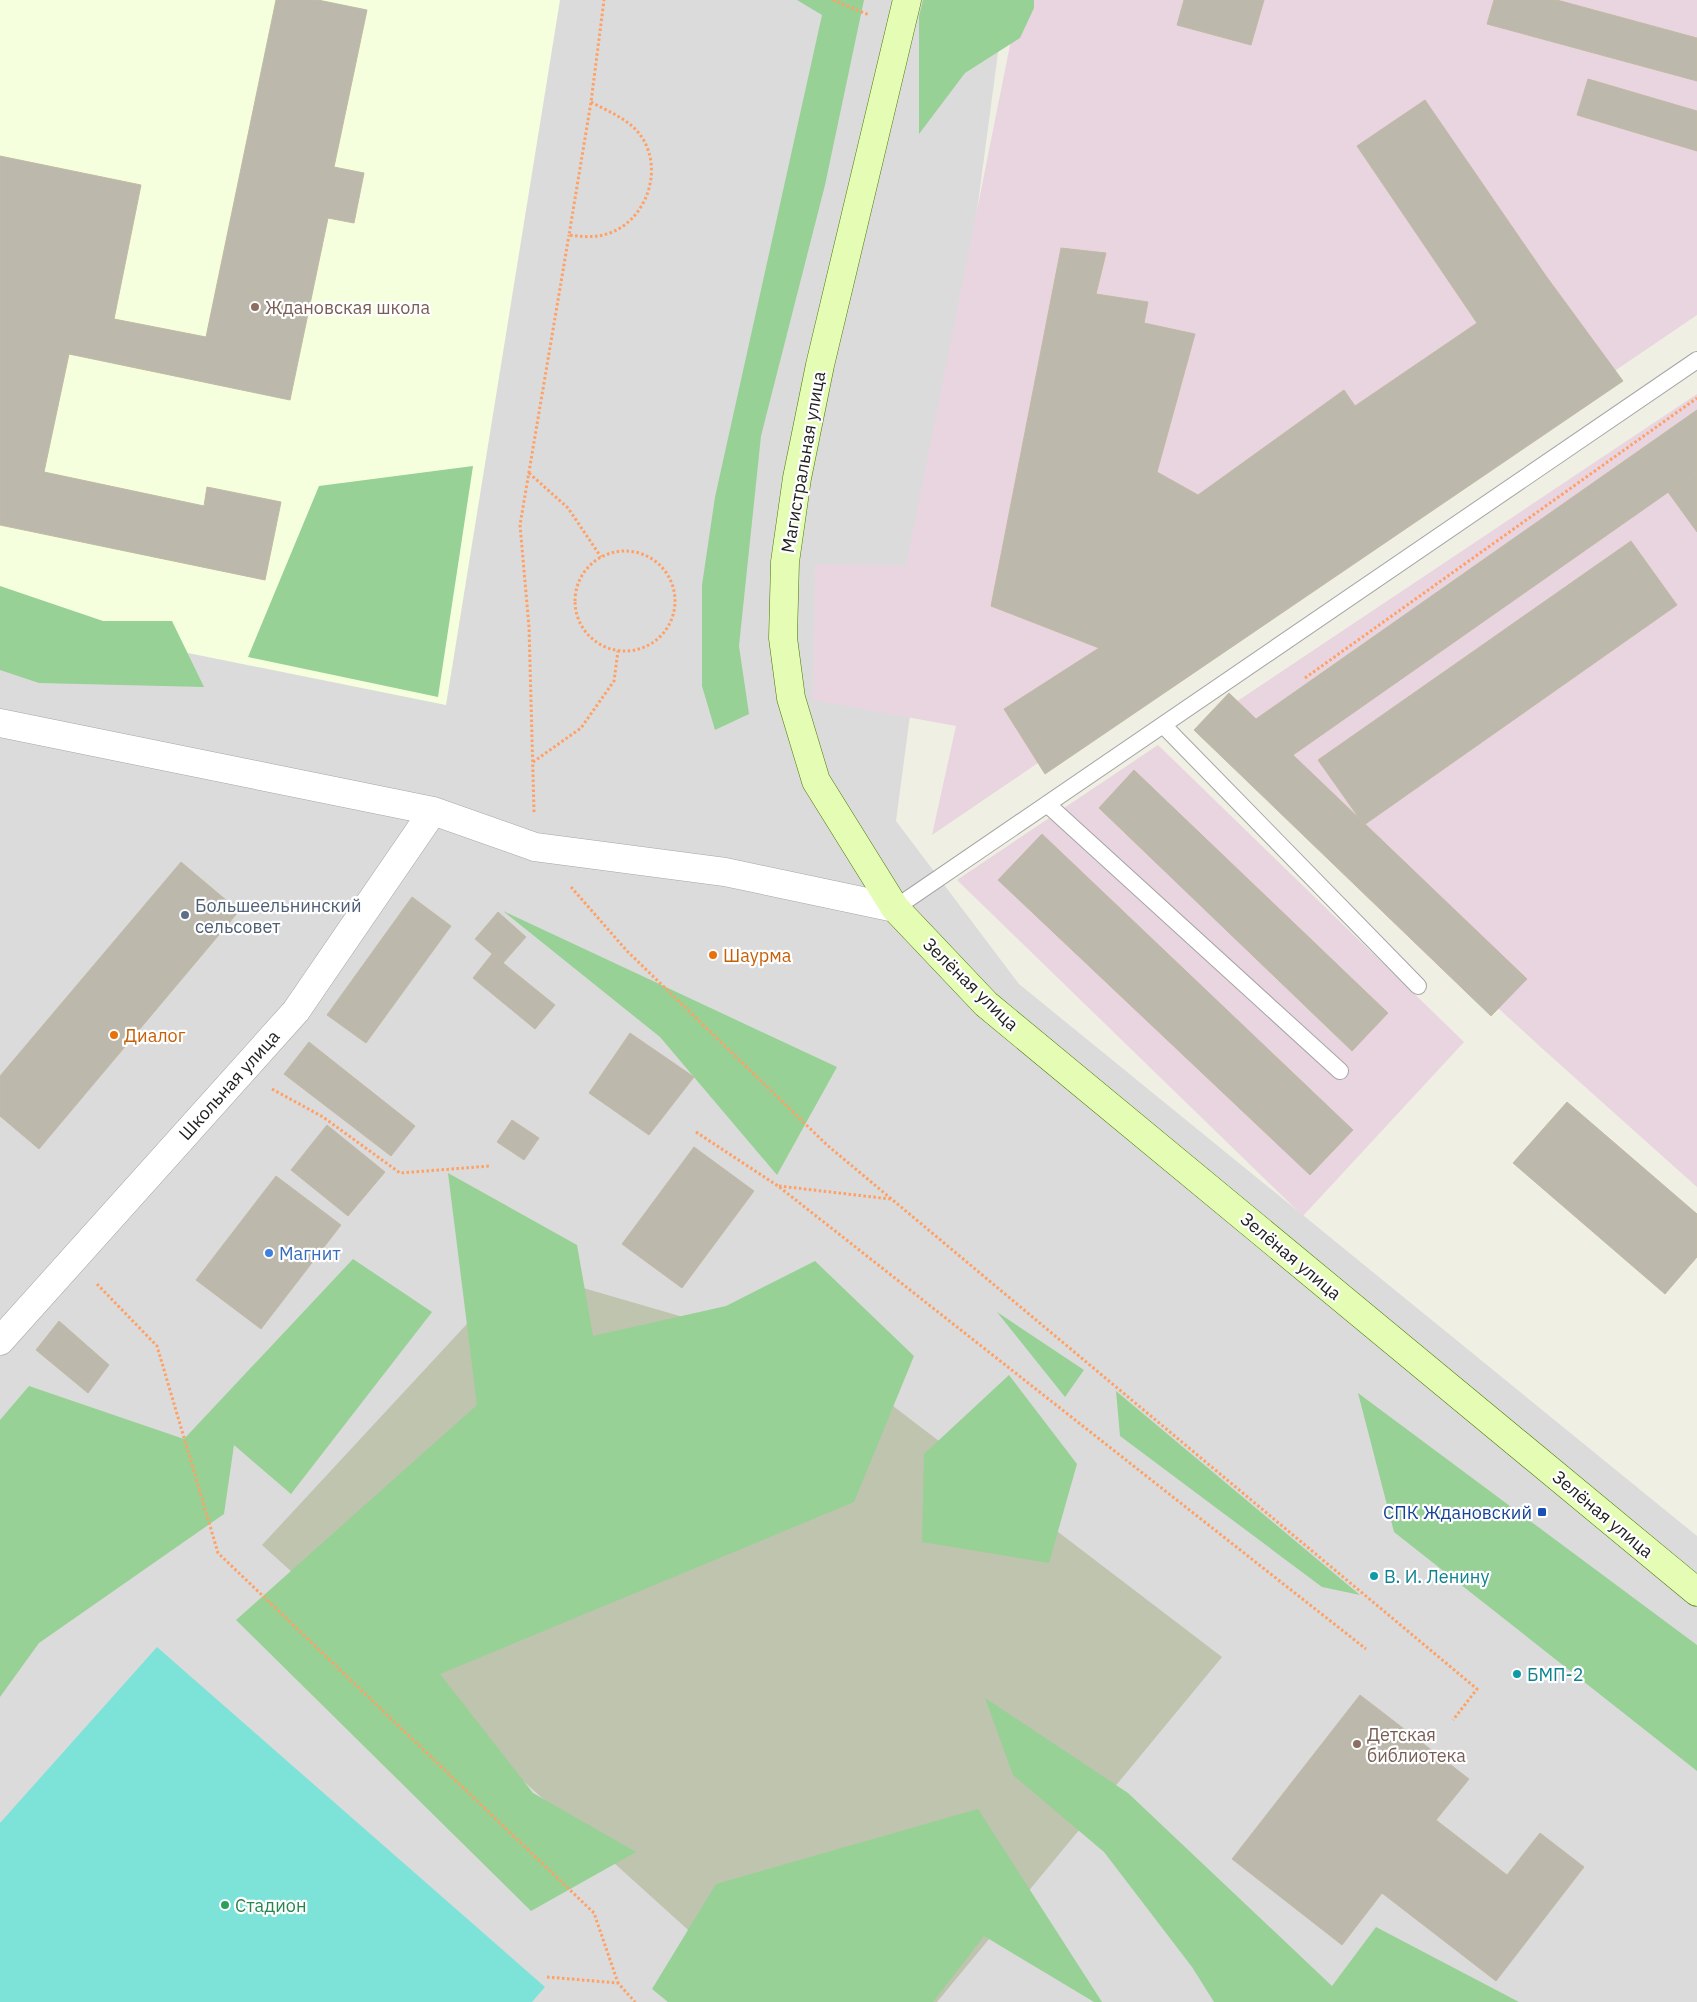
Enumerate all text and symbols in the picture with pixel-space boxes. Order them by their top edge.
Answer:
place label: Ждановская школа [265,296,430,319]
marker: Ждановская школа [249,301,261,313]
street label: Магистральная улица [776,369,830,555]
place label: Большеельнинский сельсовет [195,894,362,938]
marker: Большеельнинский сельсовет [179,909,191,921]
street label: Зелёная улица [918,932,1024,1036]
place label: Шаурма [723,944,792,967]
marker: Шаурма [707,949,719,961]
place label: Диалог [124,1024,186,1047]
street label: Школьная улица [174,1025,285,1145]
marker: Диалог [108,1029,120,1041]
street label: Зелёная улица [1236,1207,1346,1305]
place label: Магнит [279,1242,341,1265]
marker: Магнит [263,1247,275,1259]
street label: Зелёная улица [1548,1465,1658,1563]
place label: СПК Ждановский [1383,1501,1532,1524]
marker: СПК Ждановский [1536,1506,1548,1518]
place label: В. И. Ленину [1384,1565,1489,1588]
marker: В. И. Ленину [1368,1570,1380,1582]
place label: БМП-2 [1527,1663,1584,1686]
marker: БМП-2 [1511,1668,1523,1680]
place label: Детская библиотека [1367,1723,1466,1767]
marker: Детская библиотека [1351,1738,1363,1750]
place label: Стадион [235,1894,306,1917]
marker: Стадион [219,1899,231,1911]

